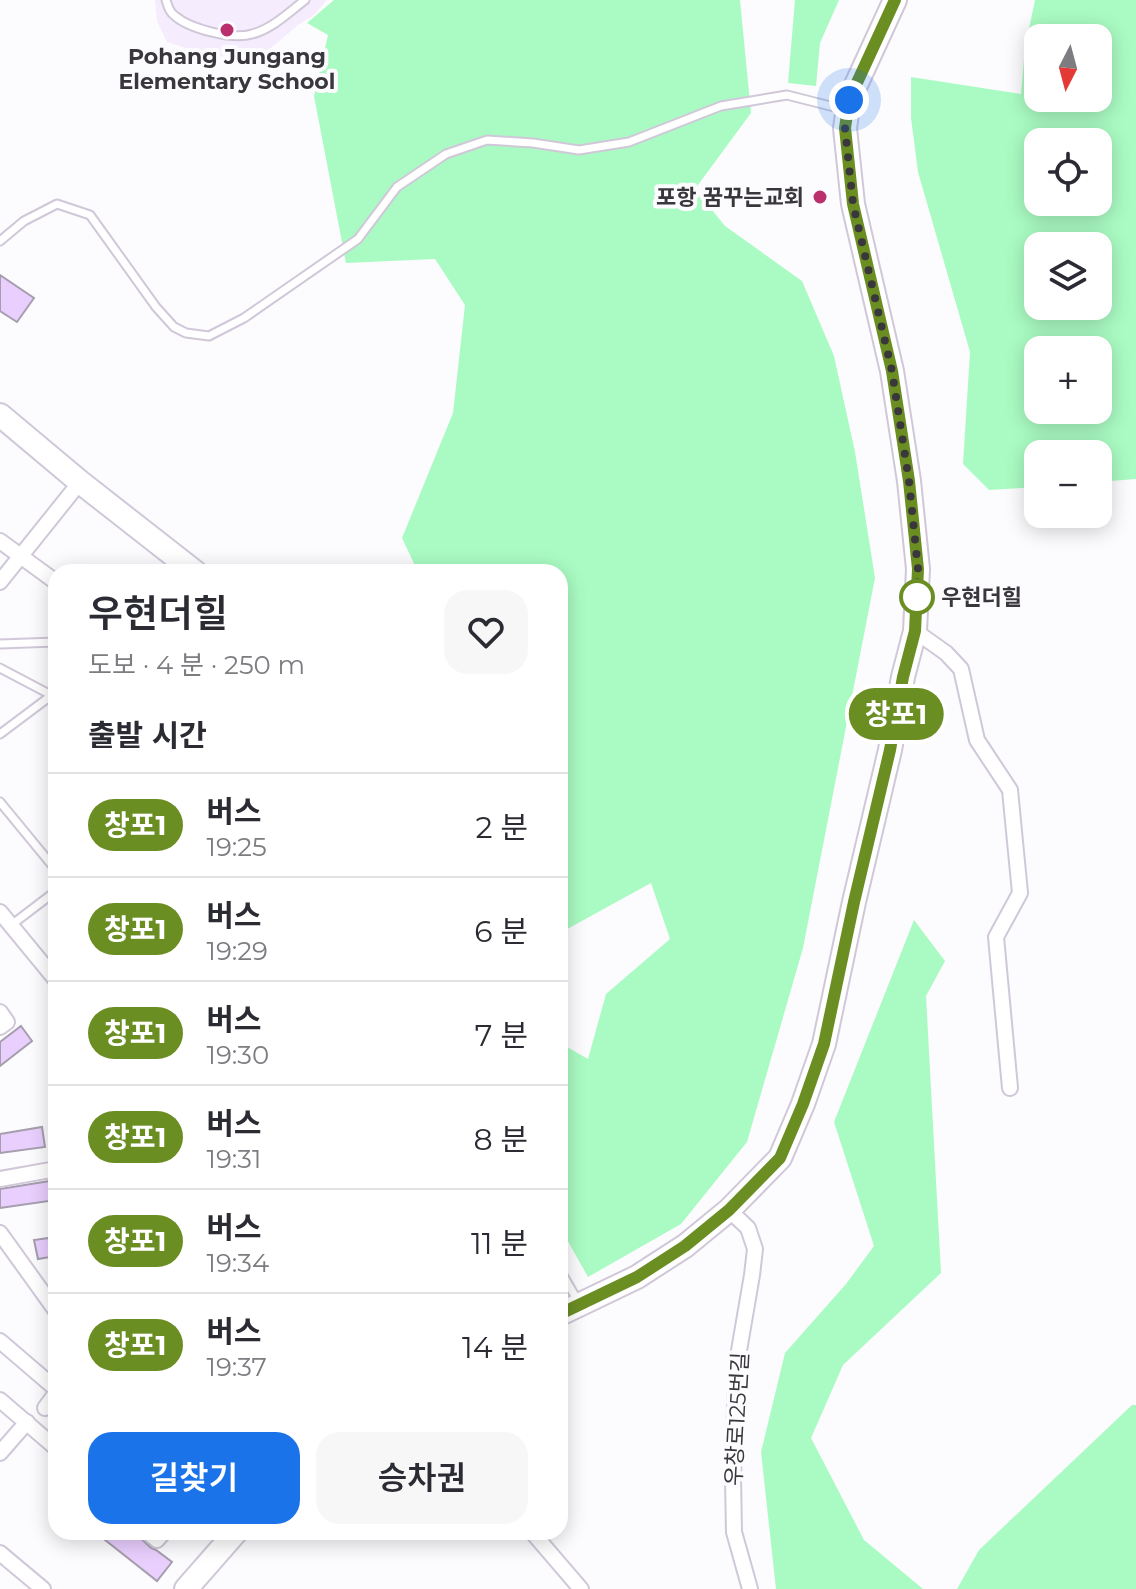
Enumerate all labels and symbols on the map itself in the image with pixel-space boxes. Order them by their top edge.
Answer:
marker: Pohang Jungang Elementary School [218,21,236,39]
north arrow [1024,24,1112,112]
place label: Pohang Jungang Elementary School [119,43,335,95]
your location [829,80,869,120]
place label: 포항 꿈꾸는교회 [656,184,804,211]
marker: 포항 꿈꾸는교회 [811,188,829,206]
marker: 우현더힐 [900,580,934,614]
place label: 우현더힐 [941,584,1022,611]
line badge: 창포1 [850,688,942,740]
street label: 우창로125번길 [720,1351,754,1487]

